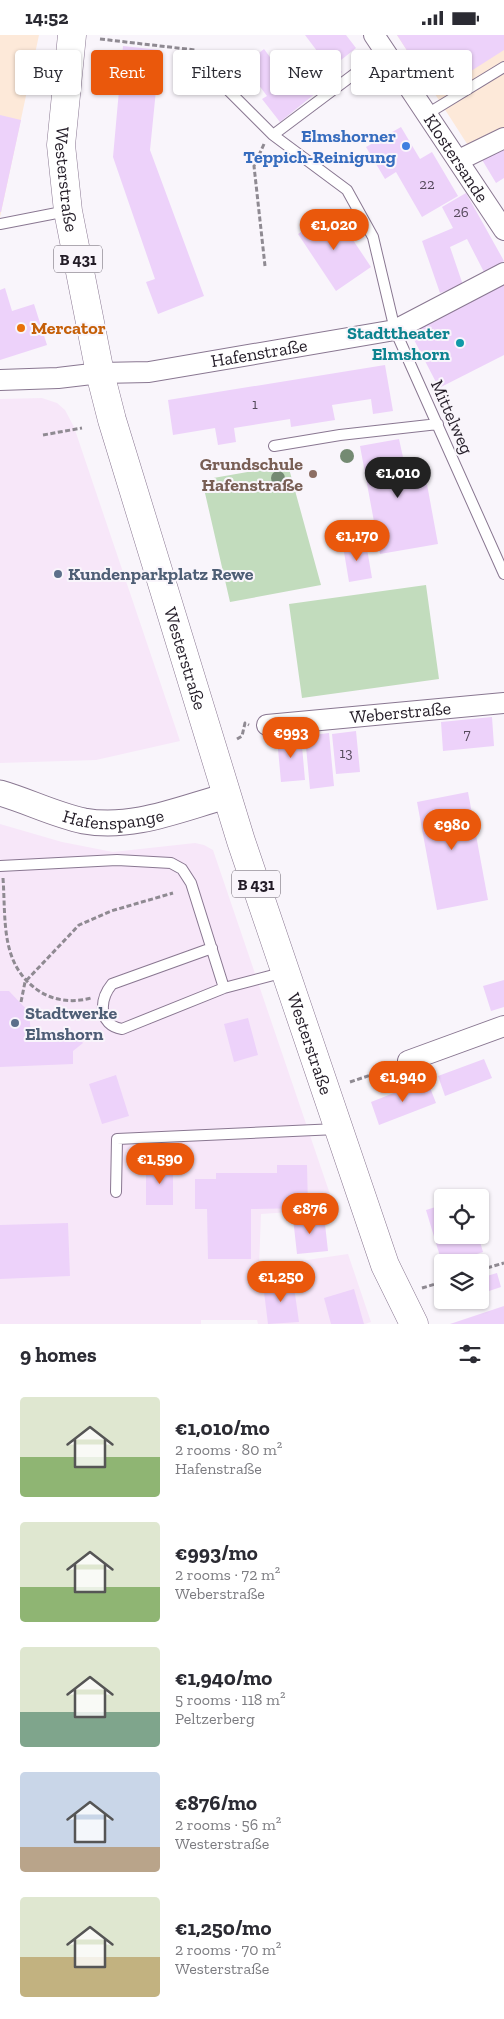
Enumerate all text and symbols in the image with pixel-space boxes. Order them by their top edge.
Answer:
text: 14:52 [25,6,68,29]
chip: Buy [15,50,81,95]
chip: Rent [91,50,163,95]
chip: Filters [173,50,260,95]
chip: New [270,50,341,95]
chip: Apartment [351,50,472,95]
street label: Klostersande [419,110,493,206]
street label: Westerstraße [50,125,83,234]
place label: Elmshorner Teppich-Reinigung [243,125,396,168]
marker: Elmshorner Teppich-Reinigung [400,140,412,152]
house number: 22 [419,175,435,193]
house number: 26 [453,203,469,221]
pin: €1,020 [293,209,375,251]
text: €1,020 [311,215,357,234]
road number: B 431 [54,245,102,273]
place label: Mercator [31,317,106,339]
marker: Mercator [15,322,27,334]
place label: Stadttheater Elmshorn [347,322,450,365]
street label: Hafenstraße [209,334,309,372]
marker: Stadttheater Elmshorn [454,337,466,349]
street label: Mittelweg [426,376,478,458]
house number: 1 [252,395,258,413]
place label: Grundschule Hafenstraße [200,453,303,496]
pin: €1,010 [357,457,439,499]
text: €1,010 [376,463,420,482]
marker: Grundschule Hafenstraße [307,468,319,480]
pin: €1,170 [316,519,398,562]
text: €1,170 [336,526,378,545]
place label: Kundenparkplatz Rewe [68,563,254,585]
marker: Kundenparkplatz Rewe [52,568,64,580]
street label: Westerstraße [159,605,211,712]
street label: Weberstraße [349,697,452,728]
pin: €993 [261,717,321,759]
text: €993 [273,723,309,742]
house number: 7 [463,725,471,743]
house number: 13 [339,744,353,762]
street label: Hafenspange [60,804,166,834]
pin: €980 [422,809,482,851]
text: €980 [434,815,470,834]
road number: B 431 [232,871,280,897]
street label: Westerstraße [282,990,337,1098]
place label: Stadtwerke Elmshorn [25,1002,117,1045]
marker: Stadtwerke Elmshorn [9,1017,21,1029]
pin: €1,940 [362,1061,444,1103]
text: €1,940 [380,1067,426,1086]
pin: €1,590 [119,1143,201,1185]
text: €1,590 [137,1149,183,1168]
map controls [434,1189,489,1309]
button: locate [434,1189,489,1244]
pin: €876 [280,1193,340,1235]
text: €876 [293,1199,327,1218]
button: layers [434,1254,489,1309]
pin: €1,250 [240,1261,322,1303]
text: €1,250 [258,1267,304,1286]
icon: filters [456,1340,484,1368]
text: 9 homes [20,1342,97,1367]
text: €1,010/mo [175,1415,270,1440]
icon: home [60,1417,120,1477]
text: 2 rooms · 80 m² [175,1440,282,1459]
text: Hafenstraße [175,1459,262,1478]
text: €993/mo [175,1540,258,1565]
icon: home [60,1542,120,1602]
text: 2 rooms · 72 m² [175,1565,280,1584]
text: Weberstraße [175,1584,265,1603]
text: €1,940/mo [175,1665,272,1690]
icon: home [60,1667,120,1727]
text: 5 rooms · 118 m² [175,1690,285,1709]
text: Peltzerberg [175,1709,255,1728]
text: €876/mo [175,1790,257,1815]
icon: home [60,1792,120,1852]
text: 2 rooms · 56 m² [175,1815,281,1834]
text: Westerstraße [175,1834,269,1853]
text: €1,250/mo [175,1915,271,1940]
icon: home [60,1917,120,1977]
text: 2 rooms · 70 m² [175,1940,281,1959]
text: Westerstraße [175,1959,269,1978]

